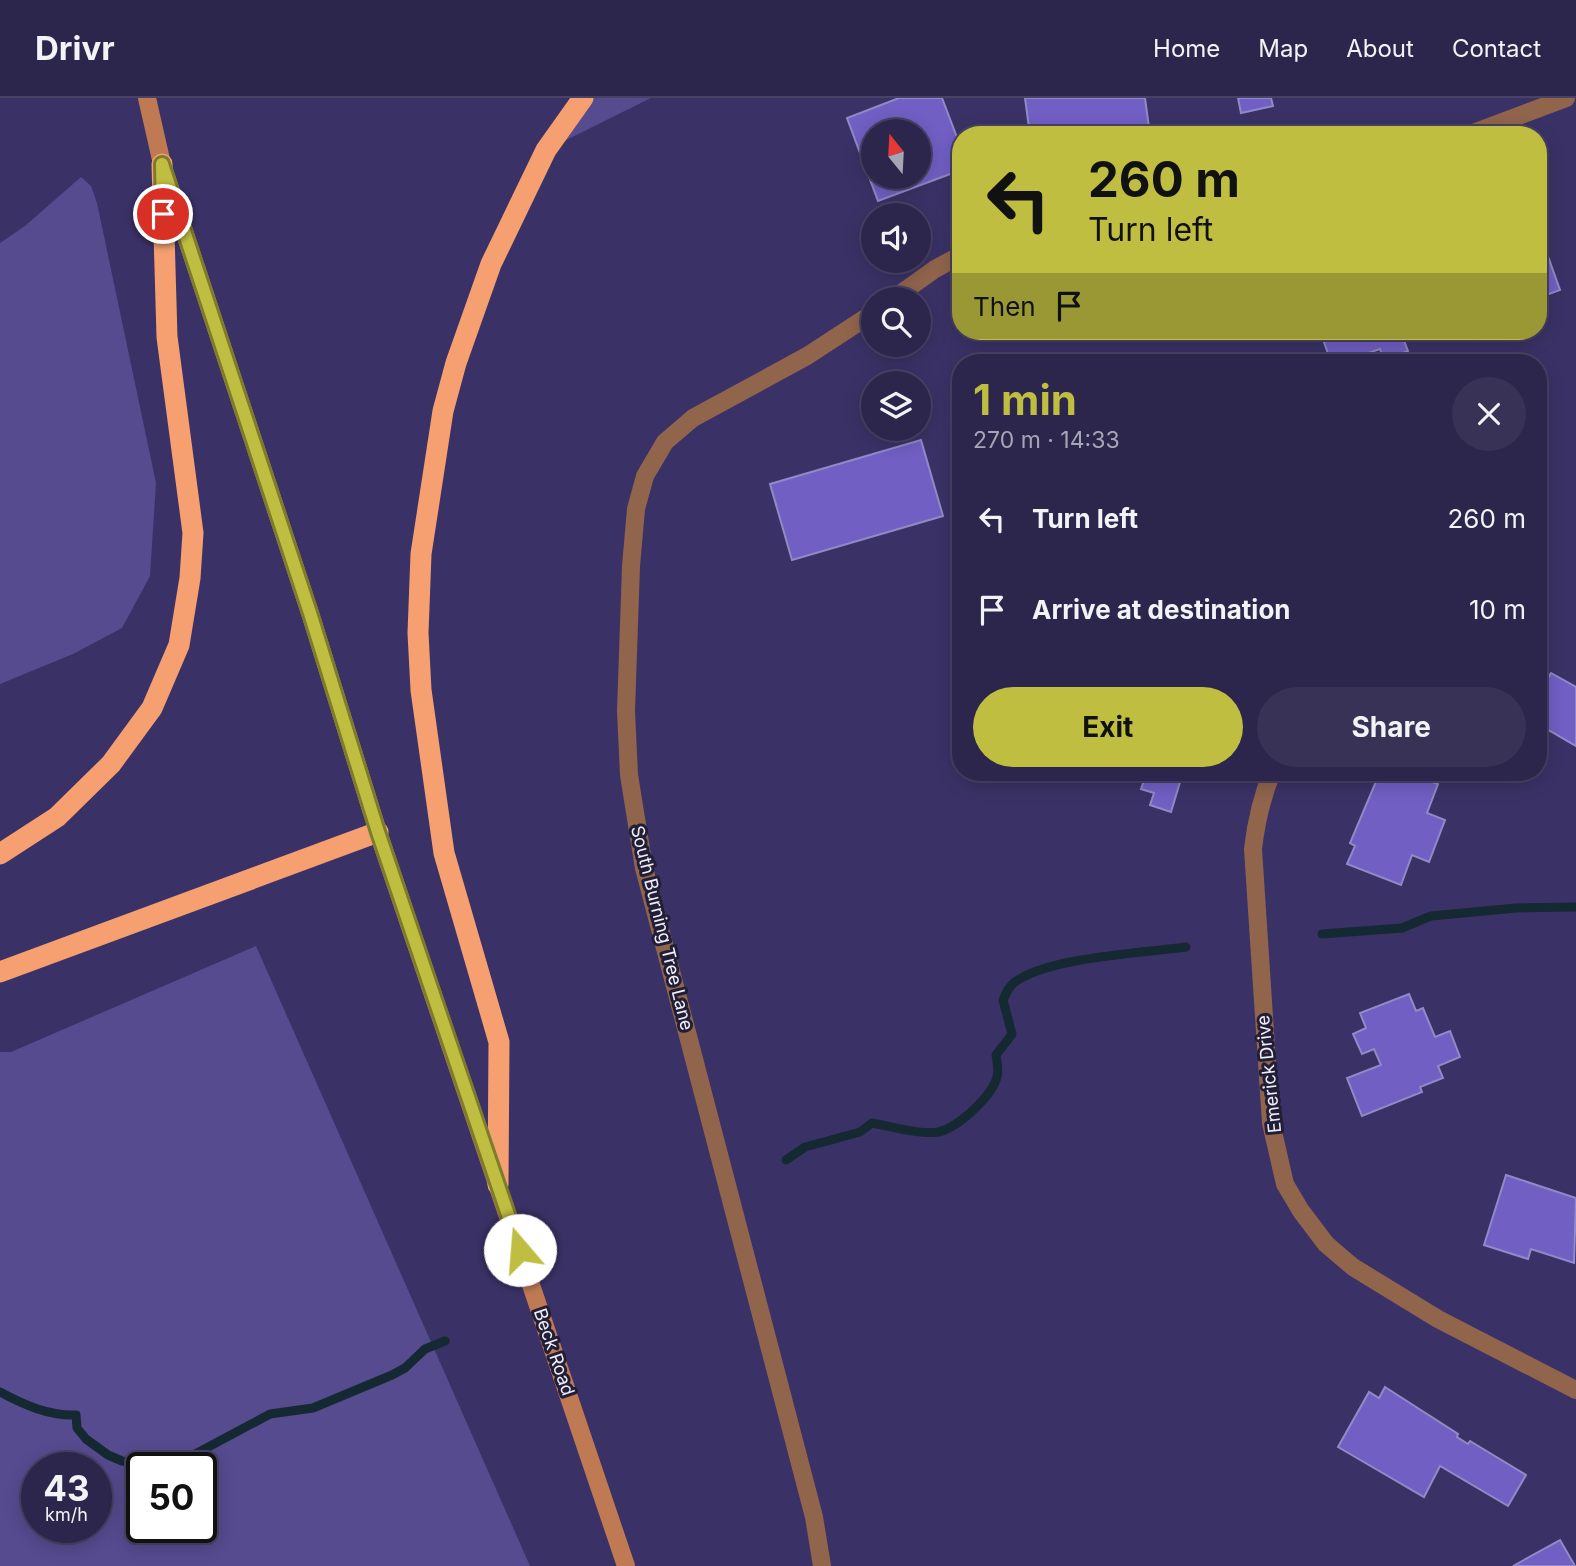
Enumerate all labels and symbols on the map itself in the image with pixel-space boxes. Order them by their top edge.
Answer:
north arrow [861,119,931,189]
pin [133,184,193,244]
street label: South Burning Tree Lane [627,823,698,1032]
street label: Emerick Drive [1252,1014,1285,1134]
position arrow [483,1213,557,1287]
street label: Beck Road [530,1305,579,1398]
speed limit sign: 50 [126,1452,217,1543]

